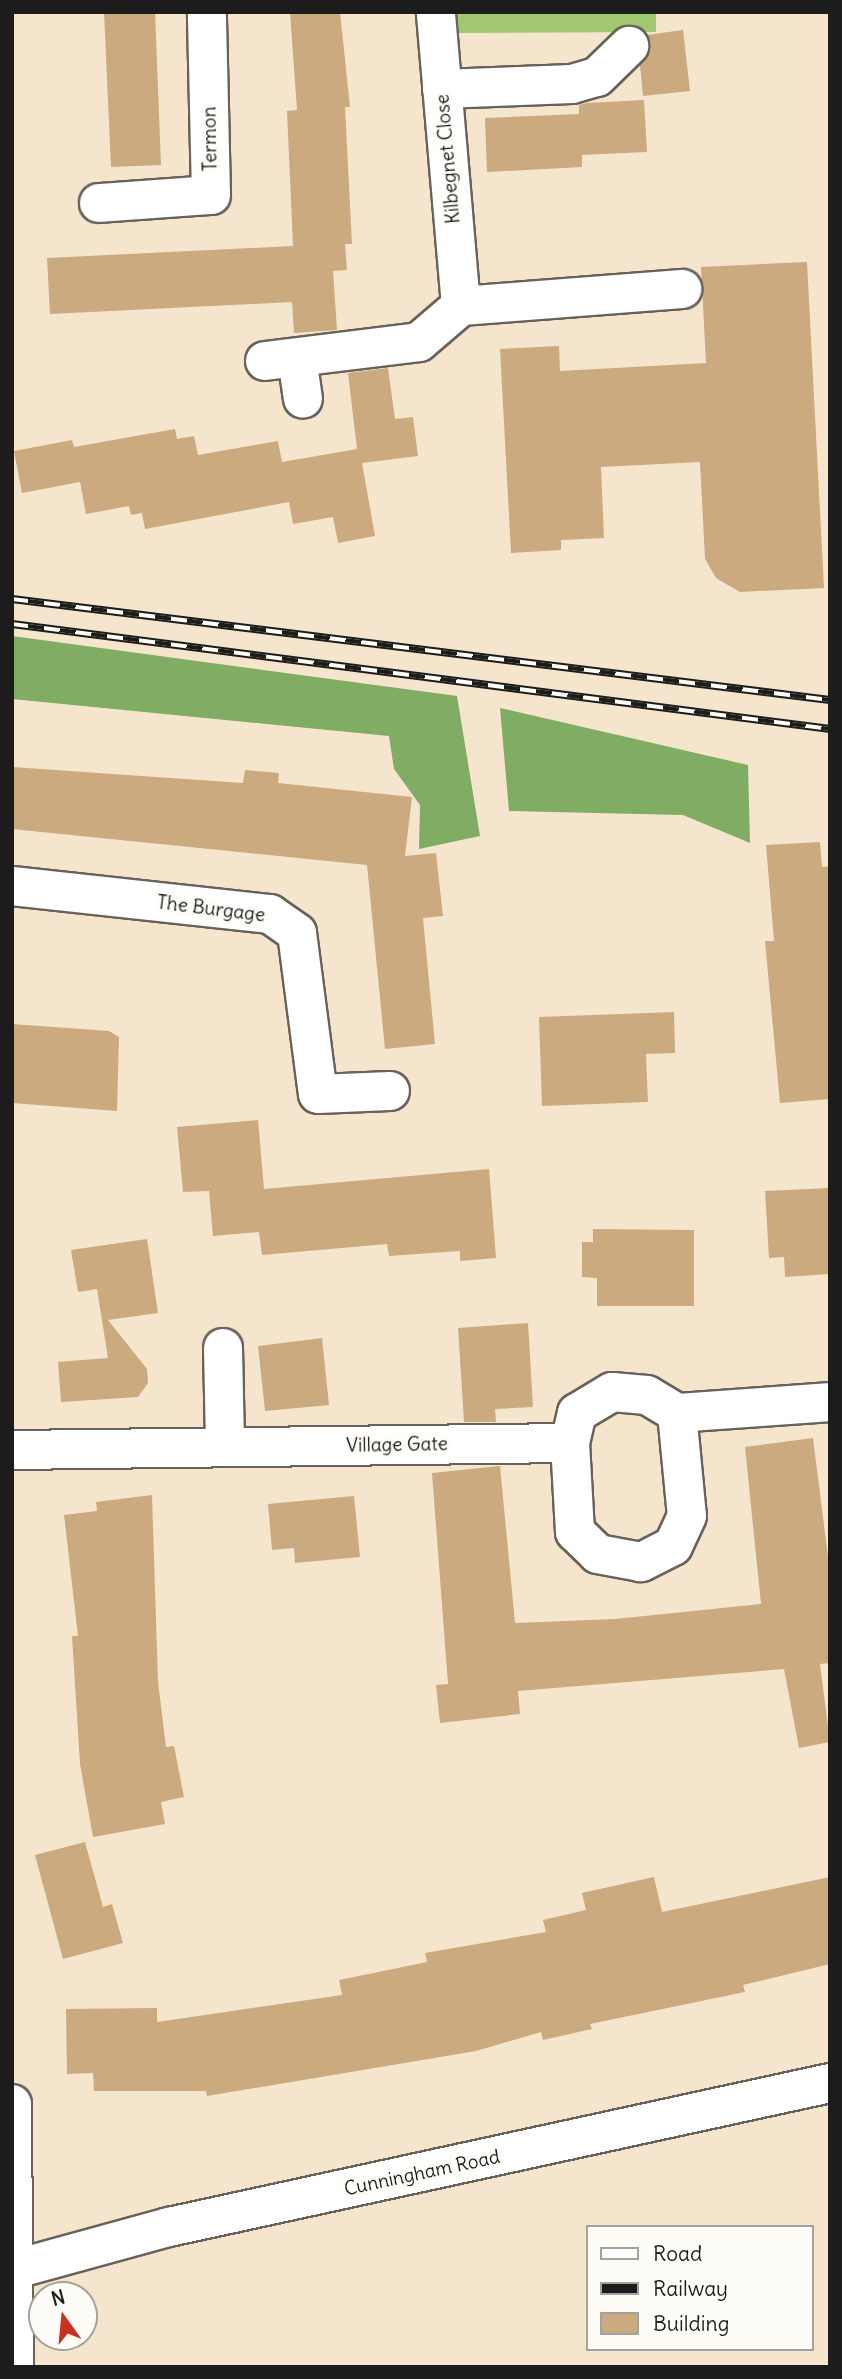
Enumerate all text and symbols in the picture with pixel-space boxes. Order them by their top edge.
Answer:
street label: Kilbegnet Close [431,93,465,225]
street label: Termon [198,106,222,172]
street label: The Burgage [156,891,266,927]
street label: Village Gate [346,1433,448,1457]
street label: Cunningham Road [342,2145,502,2201]
legend [586,2225,814,2351]
text: Road [653,2240,702,2267]
text: Railway [653,2275,728,2302]
north arrow [28,2281,98,2351]
text: N [49,2284,68,2311]
text: Building [653,2310,729,2337]

